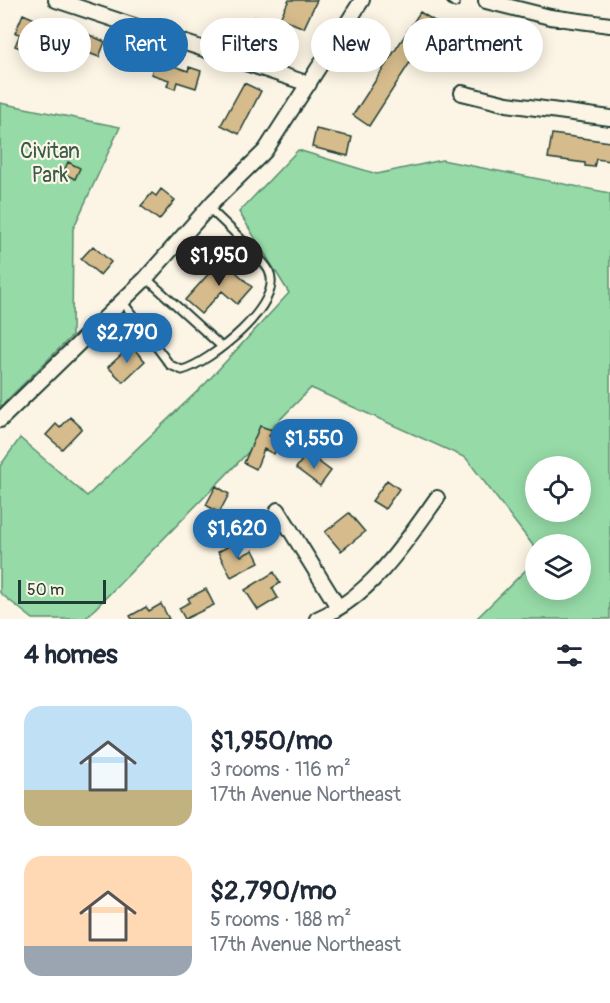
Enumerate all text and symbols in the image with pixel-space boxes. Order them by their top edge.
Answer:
chip: Buy [18,18,91,72]
chip: Rent [103,18,188,72]
chip: Filters [200,18,299,72]
chip: New [311,18,391,72]
chip: Apartment [403,18,543,72]
park label: Civitan Park [20,138,80,189]
pin: $1,950 [170,236,268,287]
text: $1,950 [190,243,248,268]
pin: $2,790 [78,313,176,364]
text: $2,790 [96,320,158,345]
pin: $1,550 [265,419,363,470]
text: $1,550 [284,426,344,451]
map controls [525,456,591,600]
button: locate [525,456,591,522]
pin: $1,620 [188,509,286,560]
text: $1,620 [207,516,267,541]
button: layers [525,534,591,600]
scale bar [18,577,106,604]
text: 50 m [27,580,64,600]
text: 4 homes [24,639,118,671]
icon: filters [553,639,586,672]
text: $1,950/mo [210,725,333,757]
icon: home [72,730,144,802]
text: 3 rooms · 116 m² [210,757,351,782]
text: 17th Avenue Northeast [210,782,401,807]
text: $2,790/mo [210,875,337,907]
icon: home [72,880,144,952]
text: 5 rooms · 188 m² [210,907,351,932]
text: 17th Avenue Northeast [210,932,401,957]

